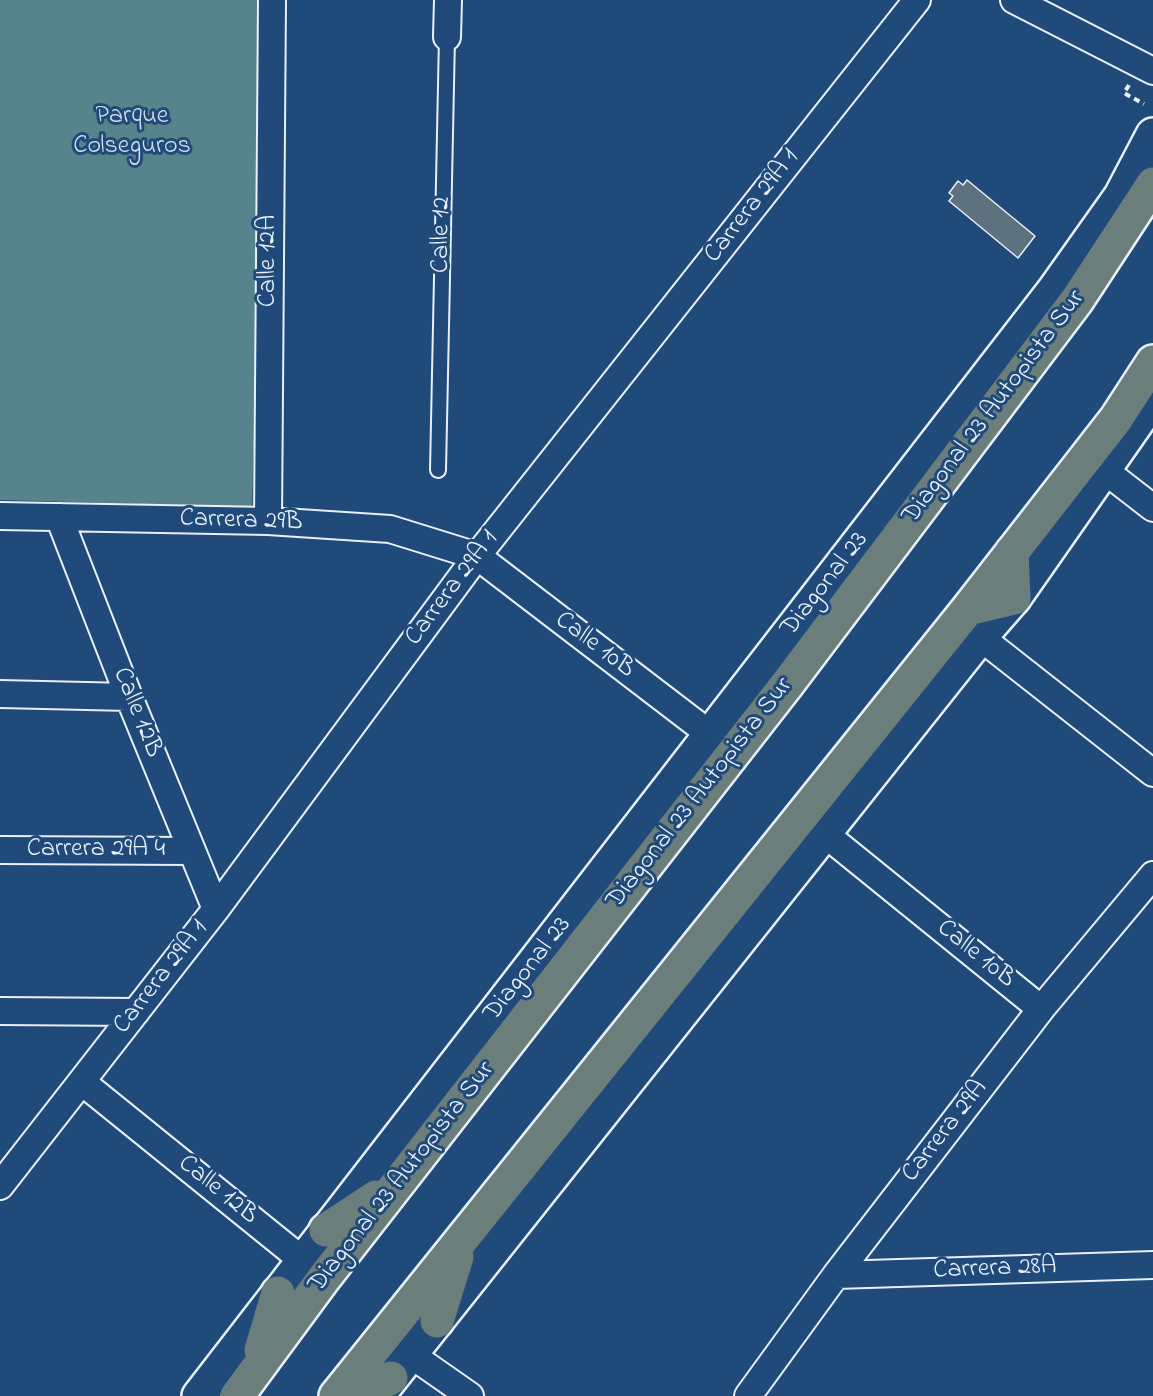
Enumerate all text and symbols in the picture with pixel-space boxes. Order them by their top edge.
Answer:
park label: Parque Colseguros [73,102,191,164]
street label: Carrera 29A 1 [699,144,807,270]
street label: Calle 12 [427,197,459,273]
street label: Calle 12A [254,215,286,307]
street label: Diagonal 23 Autopista Sur [897,285,1093,531]
street label: Carrera 29B [179,504,303,540]
street label: Carrera 29A 1 [400,525,506,653]
street label: Diagonal 23 [775,526,877,644]
street label: Calle 10B [548,606,640,686]
street label: Calle 12B [104,664,168,762]
street label: Diagonal 23 Autopista Sur [601,672,801,916]
street label: Carrera 29A 4 [27,835,165,867]
street label: Diagonal 23 [478,911,580,1029]
street label: Calle 10B [929,914,1021,996]
street label: Carrera 29A 1 [108,915,216,1041]
street label: Diagonal 23 Autopista Sur [303,1056,503,1300]
street label: Carrera 29A [896,1075,996,1189]
street label: Calle 12B [171,1149,263,1233]
street label: Carrera 28A [933,1252,1057,1288]

